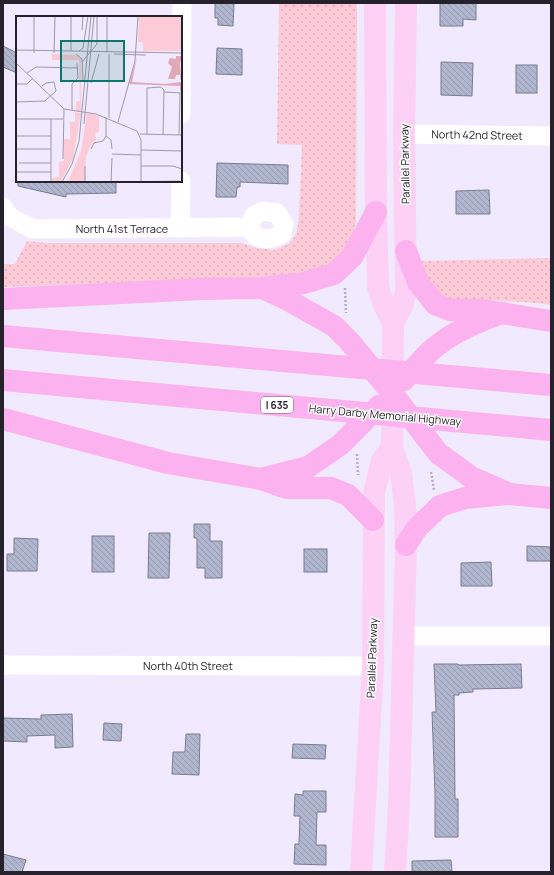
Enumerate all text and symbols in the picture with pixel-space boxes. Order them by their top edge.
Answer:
inset map [16,16,182,182]
street label: Parallel Parkway [396,124,413,204]
street label: North 42nd Street [431,126,523,143]
street label: North 41st Terrace [76,221,169,236]
road number: I 635 [261,397,293,413]
street label: Harry Darby Memorial Highway [308,400,462,429]
street label: Parallel Parkway [363,617,380,698]
street label: North 40th Street [143,658,233,673]

